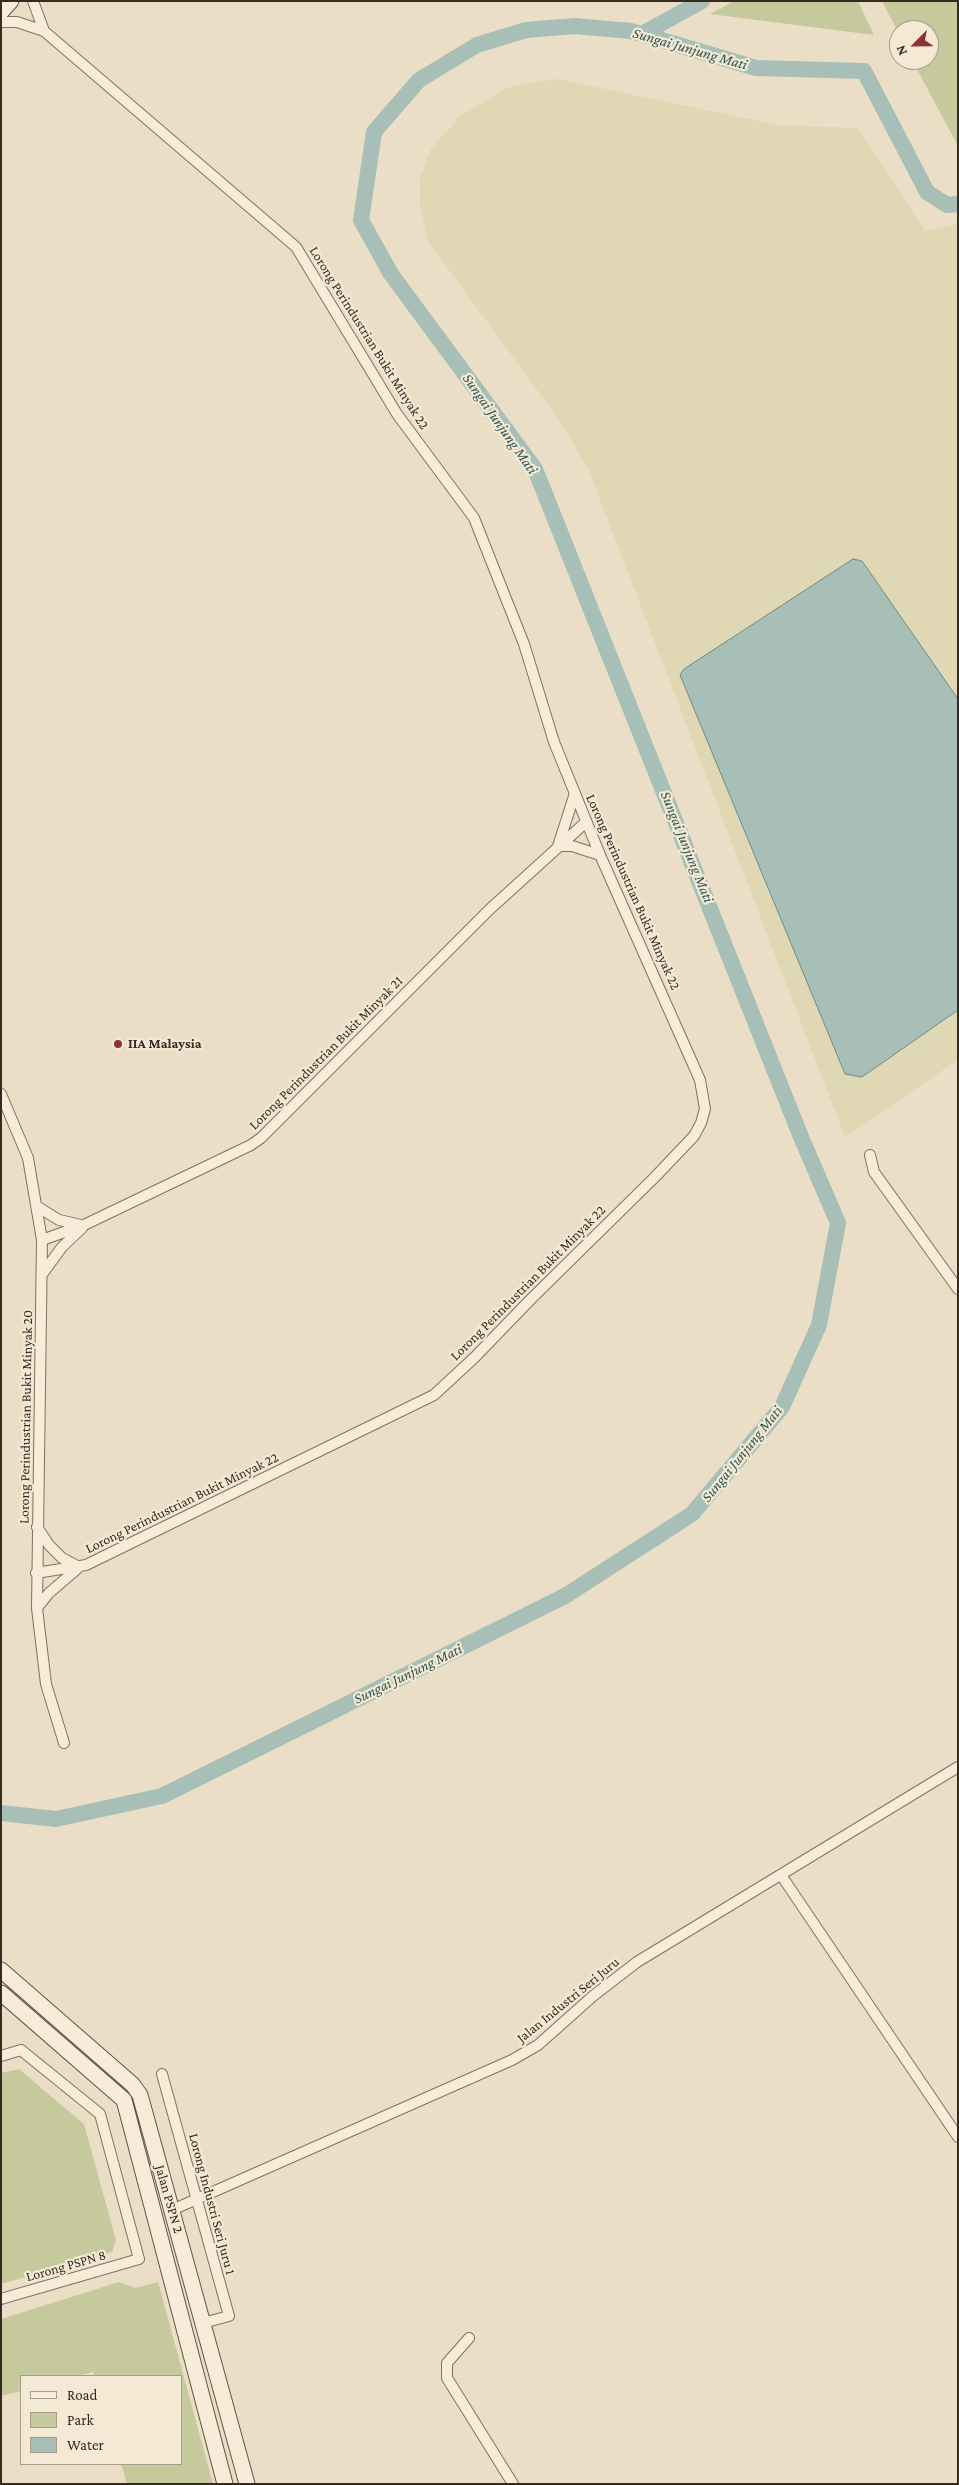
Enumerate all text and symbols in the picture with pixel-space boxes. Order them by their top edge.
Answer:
north arrow [889,20,939,70]
water label: Sungai Junjung Mati [631,24,749,74]
text: N [892,43,910,58]
street label: Lorong Perindustrian Bukit Minyak 22 [306,243,432,433]
water label: Sungai Junjung Mati [459,370,541,478]
water label: Sungai Junjung Mati [656,789,718,905]
street label: Lorong Perindustrian Bukit Minyak 22 [582,791,684,993]
street label: Lorong Perindustrian Bukit Minyak 21 [246,973,406,1133]
place label: IIA Malaysia [128,1036,202,1052]
marker: IIA Malaysia [112,1038,124,1050]
street label: Lorong Perindustrian Bukit Minyak 22 [447,1202,609,1364]
street label: Lorong Perindustrian Bukit Minyak 20 [16,1310,36,1524]
water label: Sungai Junjung Mati [698,1402,786,1506]
street label: Lorong Perindustrian Bukit Minyak 22 [83,1449,281,1557]
water label: Sungai Junjung Mati [351,1640,465,1708]
street label: Jalan Industri Seri Juru [513,1954,623,2046]
street label: Lorong Industri Seri Juru 1 [185,2131,239,2277]
street label: Jalan PSPN 2 [151,2163,187,2235]
street label: Lorong PSPN 8 [24,2247,108,2285]
legend [20,2375,182,2465]
text: Road [67,2387,97,2403]
text: Park [67,2412,94,2428]
text: Water [67,2437,104,2453]

